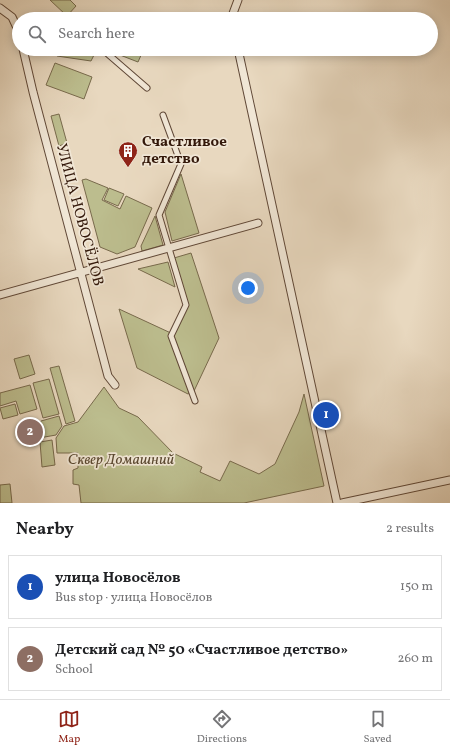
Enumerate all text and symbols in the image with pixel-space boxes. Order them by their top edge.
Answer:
search box [12,12,438,56]
icon: search [26,23,48,45]
text: Search here [58,24,135,45]
place label: Счастливое детство [142,132,227,170]
building icon: Счастливое детство [117,140,139,168]
street label: УЛИЦА НОВОСЁЛОВ [50,141,108,289]
your location [238,278,258,298]
pin: 1 [313,400,339,430]
pin: 2 [17,417,43,447]
park label: Сквер Домашний [68,450,175,471]
text: Nearby [16,518,74,541]
text: 2 results [386,520,434,538]
text: улица Новосёлов [55,568,181,589]
text: 1 [27,578,33,596]
text: 150 m [400,578,433,596]
text: Bus stop · улица Новосёлов [55,589,212,607]
text: Детский сад № 50 «Счастливое детство» [55,640,348,661]
text: 2 [27,650,33,668]
text: 260 m [398,650,433,668]
text: School [55,661,93,679]
tab: Map [58,708,80,747]
tab: Directions [197,708,247,747]
tab: Saved [363,708,392,747]

